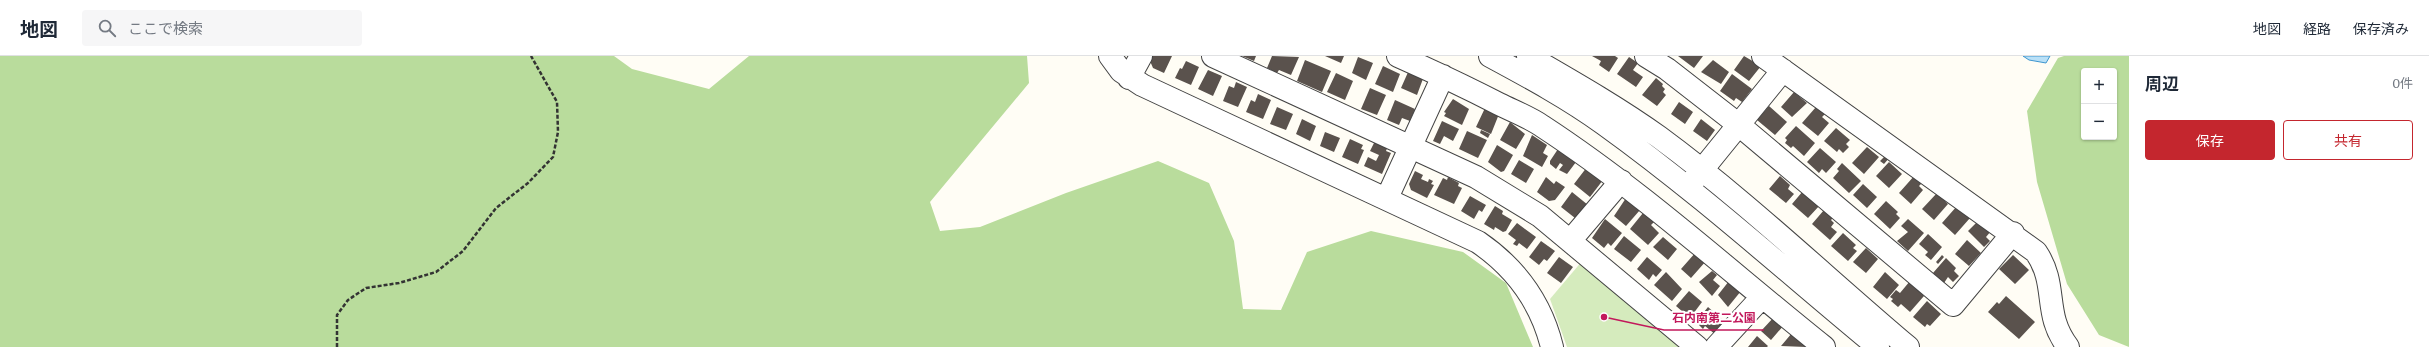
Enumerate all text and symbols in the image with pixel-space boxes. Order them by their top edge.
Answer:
search box [82,10,362,46]
text: 地図 [20,14,58,42]
text: ここで検索 [128,16,203,39]
icon: search [96,17,118,39]
text: 地図 [2253,18,2281,38]
text: 経路 [2303,18,2331,38]
text: 保存済み [2353,18,2409,38]
map controls [2081,68,2117,140]
button: + [2081,68,2117,104]
text: 周辺 [2145,70,2179,95]
text: 0件 [2392,73,2413,92]
button: − [2081,104,2117,140]
button: 保存 [2145,120,2275,160]
button: 共有 [2283,120,2413,160]
callout: 石内南第二公園 [1664,306,1764,330]
text: 石内南第二公園 [1672,308,1756,326]

